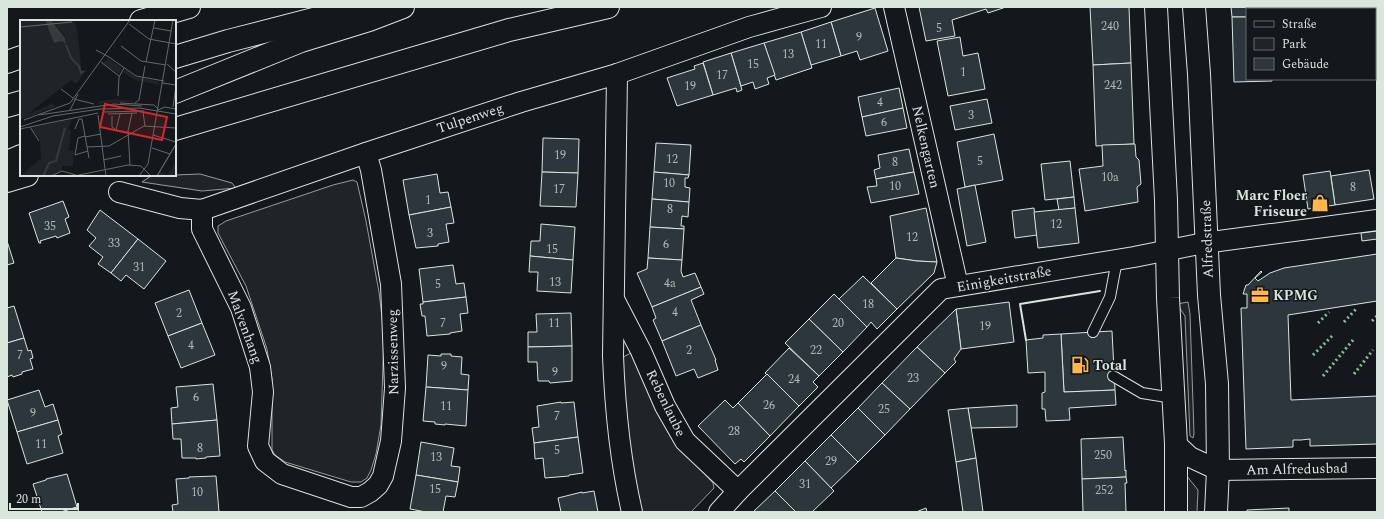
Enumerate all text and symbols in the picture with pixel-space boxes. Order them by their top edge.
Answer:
legend [1246,8,1376,80]
text: Straße [1282,15,1317,34]
house number: 240 [1101,17,1119,36]
house number: 5 [936,19,942,38]
inset map [20,20,176,176]
house number: 9 [856,28,862,47]
house number: 11 [815,35,827,54]
text: Park [1282,35,1307,54]
house number: 13 [782,45,794,64]
house number: 15 [747,55,759,74]
text: Gebäude [1282,55,1329,74]
house number: 1 [960,63,966,82]
house number: 17 [716,66,728,85]
house number: 242 [1104,76,1122,95]
house number: 19 [684,77,696,96]
house number: 4 [877,93,883,112]
street label: Tulpenweg [434,97,506,139]
street label: Nelkengarten [906,104,946,190]
house number: 3 [968,106,974,125]
house number: 6 [881,113,887,132]
house number: 19 [554,146,566,165]
house number: 12 [666,150,678,169]
house number: 5 [977,152,983,171]
house number: 8 [892,153,898,172]
house number: 10a [1101,168,1119,187]
house number: 10 [663,174,675,193]
house number: 10 [889,177,901,196]
house number: 8 [1350,178,1356,197]
house number: 17 [553,180,565,199]
place label: Marc Floer Friseure [1236,185,1307,222]
house number: 1 [425,191,431,210]
shop icon: Marc Floer Friseure [1310,193,1330,213]
street label: Alfredstraße [1195,199,1219,278]
house number: 8 [667,200,673,219]
house number: 12 [1050,215,1062,234]
house number: 35 [44,217,56,236]
house number: 3 [427,224,433,243]
house number: 12 [906,228,918,247]
house number: 33 [108,234,120,253]
house number: 6 [663,235,669,254]
house number: 15 [546,240,558,259]
house number: 31 [133,258,145,277]
street label: Einigkeitstraße [955,260,1053,298]
house number: 13 [549,273,561,292]
house number: 4a [664,274,676,293]
house number: 5 [435,275,441,294]
office icon: KPMG [1250,285,1270,305]
place label: KPMG [1273,285,1318,306]
street label: Malvenhang [222,287,268,367]
house number: 18 [862,295,874,314]
house number: 4 [672,303,678,322]
house number: 2 [176,304,182,323]
street label: Narzissenweg [382,309,404,395]
house number: 7 [440,314,446,333]
house number: 11 [548,314,560,333]
house number: 20 [832,314,844,333]
house number: 19 [979,317,991,336]
house number: 4 [188,336,194,355]
house number: 2 [686,341,692,360]
house number: 22 [810,341,822,360]
house number: 7 [17,346,23,365]
fuel station icon: Total [1070,355,1090,375]
place label: Total [1093,355,1127,376]
house number: 9 [441,357,447,376]
house number: 9 [552,363,558,382]
street label: Rebenlaube [641,366,691,440]
house number: 23 [907,369,919,388]
house number: 24 [788,370,800,389]
house number: 6 [193,388,199,407]
house number: 26 [763,396,775,415]
house number: 11 [440,397,452,416]
house number: 25 [878,400,890,419]
house number: 9 [30,404,36,423]
house number: 7 [554,407,560,426]
house number: 28 [728,422,740,441]
house number: 11 [35,435,47,454]
house number: 8 [197,439,203,458]
house number: 5 [554,441,560,460]
house number: 250 [1094,446,1112,465]
house number: 13 [430,448,442,467]
house number: 29 [825,452,837,471]
street label: Am Alfredusbad [1246,458,1348,480]
house number: 31 [799,475,811,494]
house number: 15 [429,480,441,499]
house number: 252 [1095,481,1113,500]
house number: 10 [191,483,203,502]
scale bar [10,485,78,511]
text: 20 m [16,490,41,509]

